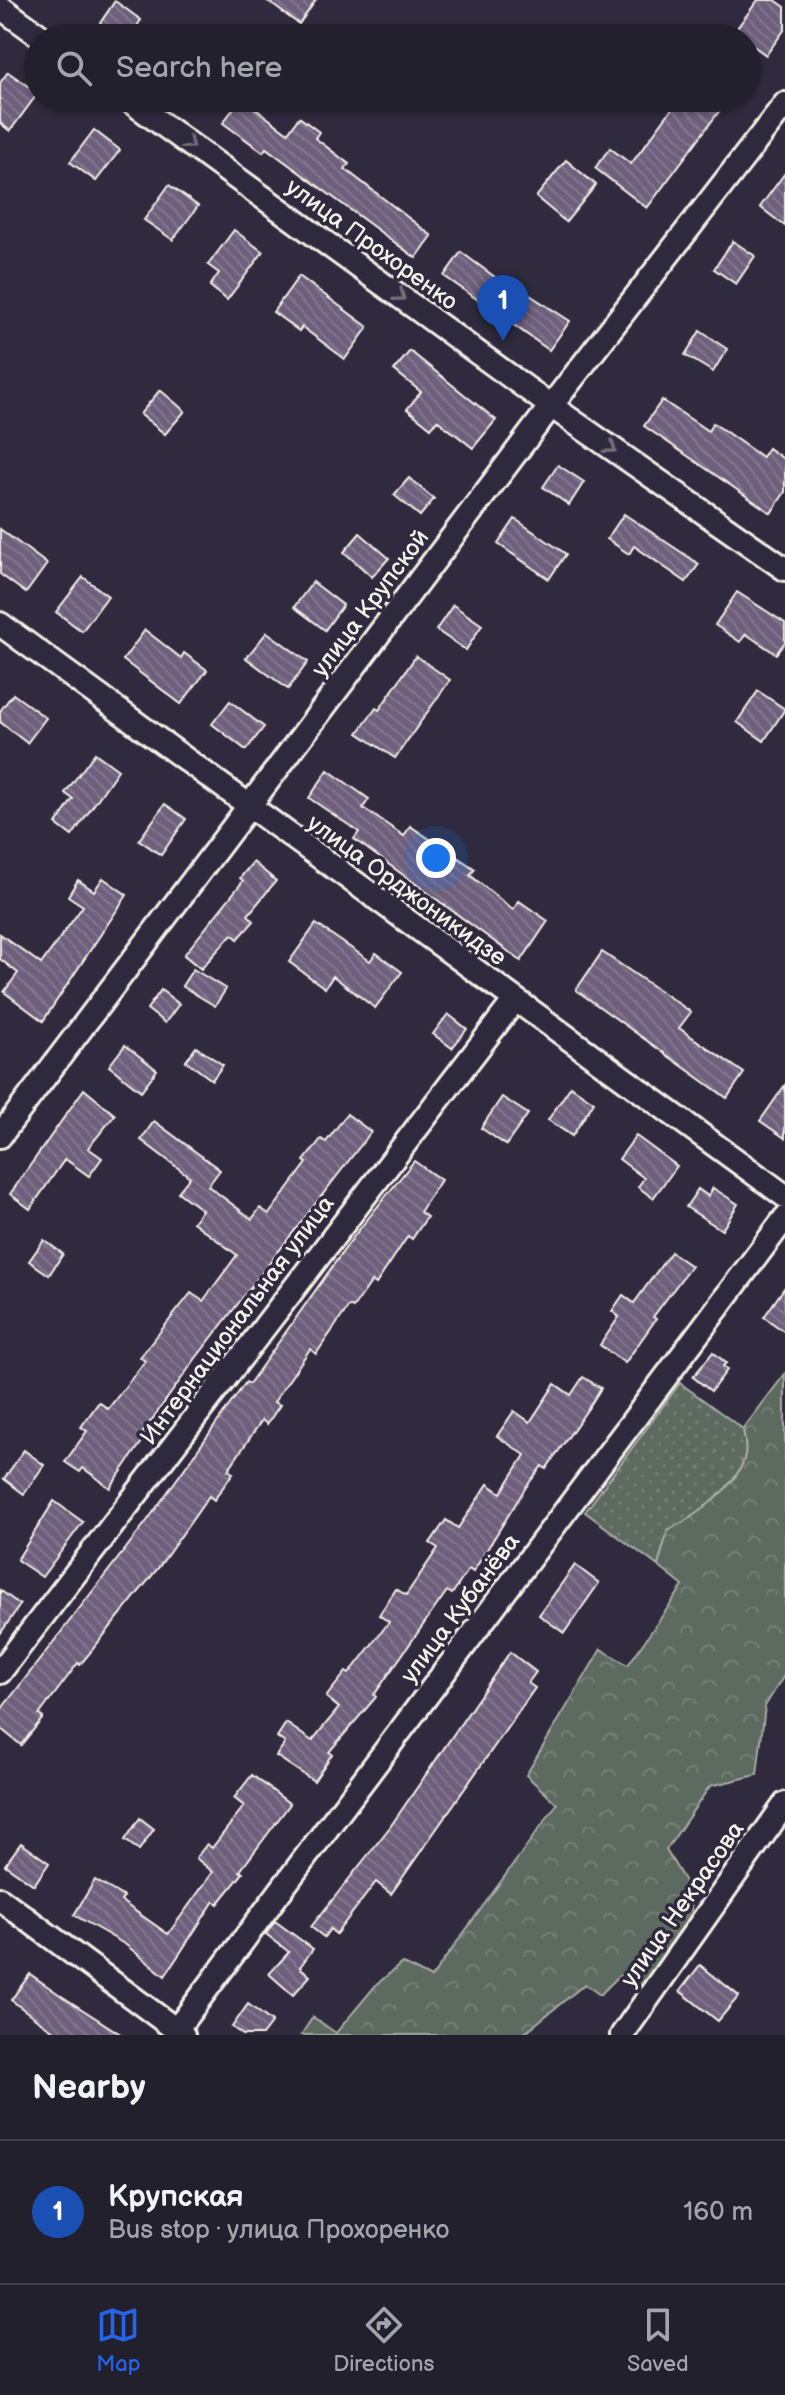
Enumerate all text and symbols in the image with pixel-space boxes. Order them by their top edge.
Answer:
search box [24,24,761,112]
icon: search [52,46,96,90]
text: Search here [116,50,282,86]
one-way arrow [181,134,195,149]
street label: улица Прохоренко [280,172,463,316]
pin: 1 [477,275,529,341]
one-way arrow [391,287,406,301]
one-way arrow [603,438,617,453]
street label: улица Крупской [305,524,435,683]
street label: улица Орджоникидзе [301,808,512,972]
your location [416,838,456,878]
street label: Интернациональная улица [134,1190,341,1451]
street label: улица Кубанёва [395,1528,526,1689]
street label: улица Некрасова [614,1816,750,1993]
text: Nearby [32,2067,146,2108]
text: Крупская [108,2179,244,2215]
text: 1 [53,2197,63,2228]
text: 160 m [683,2197,753,2228]
text: Bus stop · улица Прохоренко [108,2215,449,2246]
tab: Map [96,2303,141,2378]
tab: Directions [333,2303,434,2378]
tab: Saved [627,2303,689,2378]

